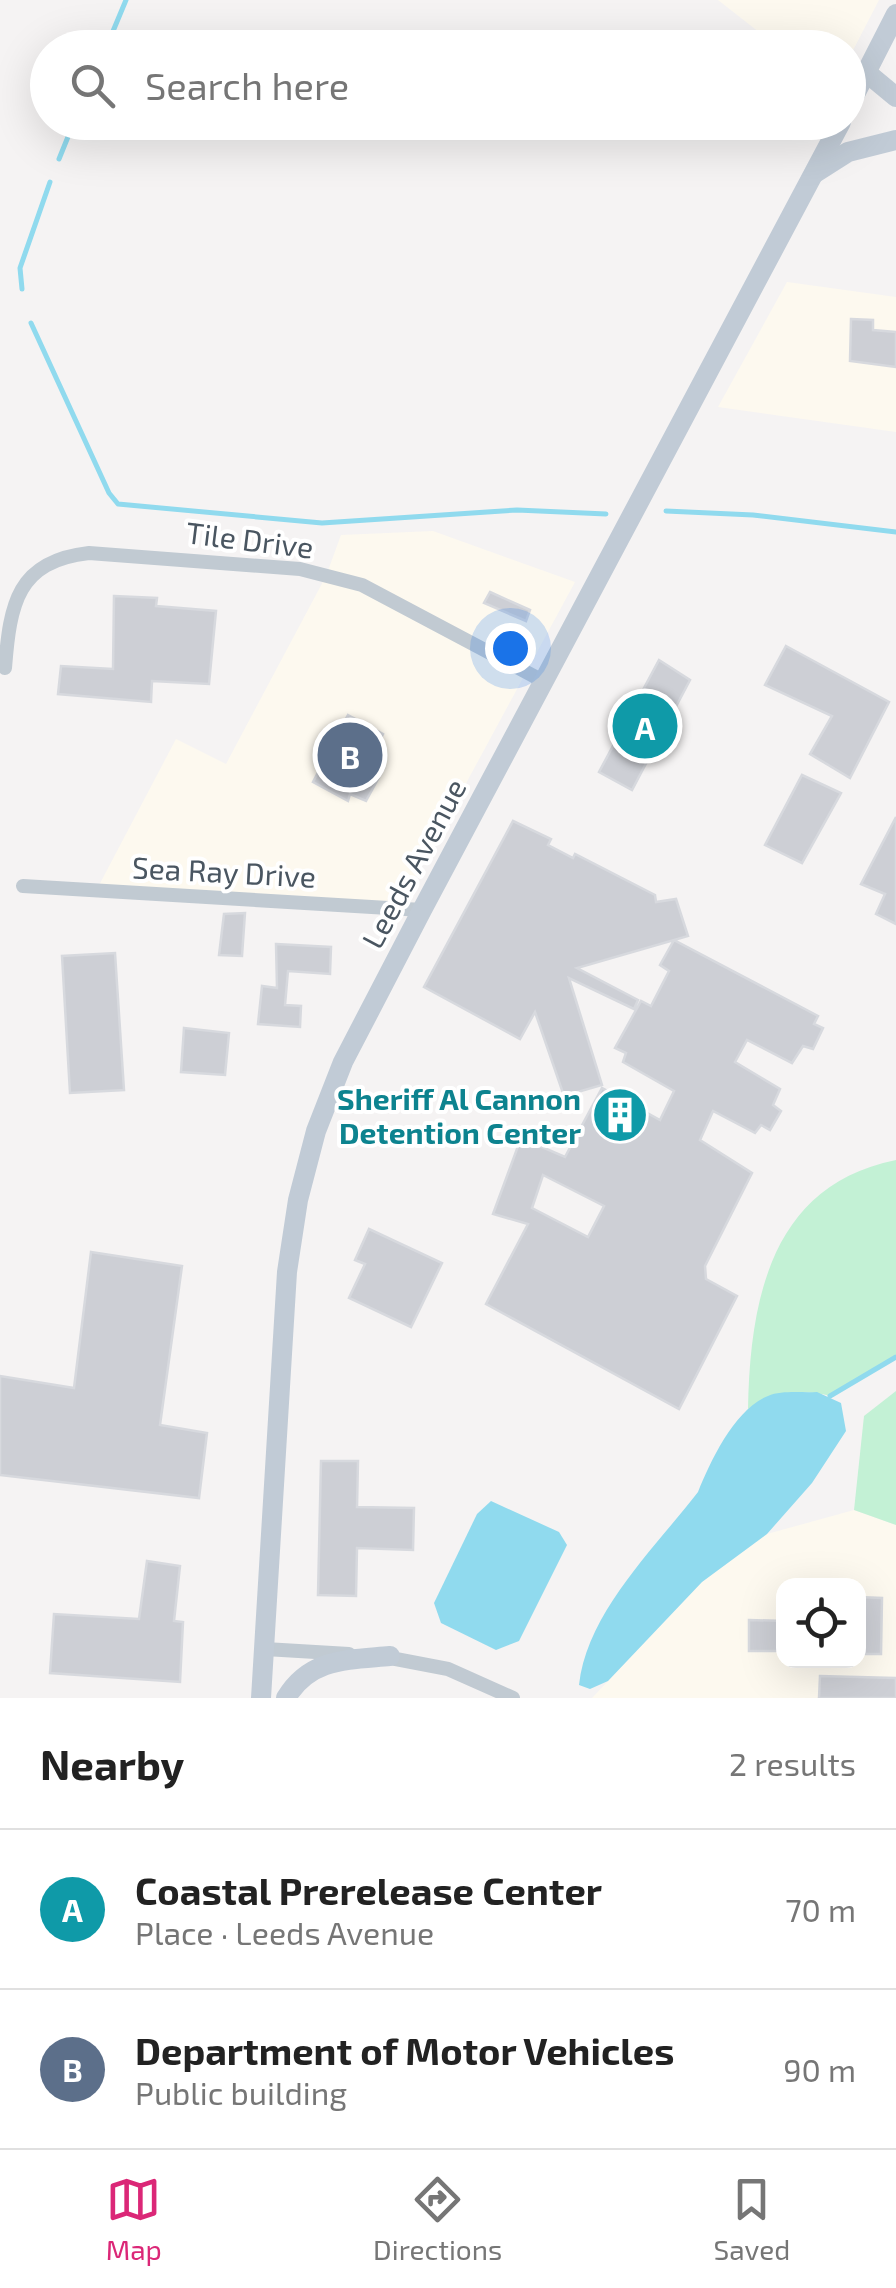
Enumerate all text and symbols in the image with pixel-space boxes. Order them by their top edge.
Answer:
search box [30,30,866,140]
icon: search [65,58,120,113]
text: Search here [145,62,349,108]
street label: Tile Drive [184,513,316,565]
your location [485,623,536,674]
pin: A [612,688,678,764]
pin: B [318,718,382,792]
street label: Leeds Avenue [353,772,473,954]
street label: Sea Ray Drive [131,848,317,894]
place label: Sheriff Al Cannon Detention Center [337,1080,581,1150]
building icon: Sheriff Al Cannon Detention Center [590,1085,650,1145]
map controls [776,1578,866,1668]
button: locate [776,1578,866,1668]
text: Nearby [40,1738,184,1788]
text: 2 results [729,1744,856,1782]
text: Coastal Prerelease Center [135,1867,602,1913]
text: A [62,1890,83,1928]
text: 70 m [785,1890,856,1928]
text: Place · Leeds Avenue [135,1913,434,1951]
text: Department of Motor Vehicles [135,2027,674,2073]
text: B [62,2050,83,2088]
text: 90 m [783,2050,856,2088]
text: Public building [135,2073,347,2111]
tab: Map [106,2172,162,2266]
tab: Directions [373,2172,502,2266]
tab: Saved [714,2172,790,2266]

